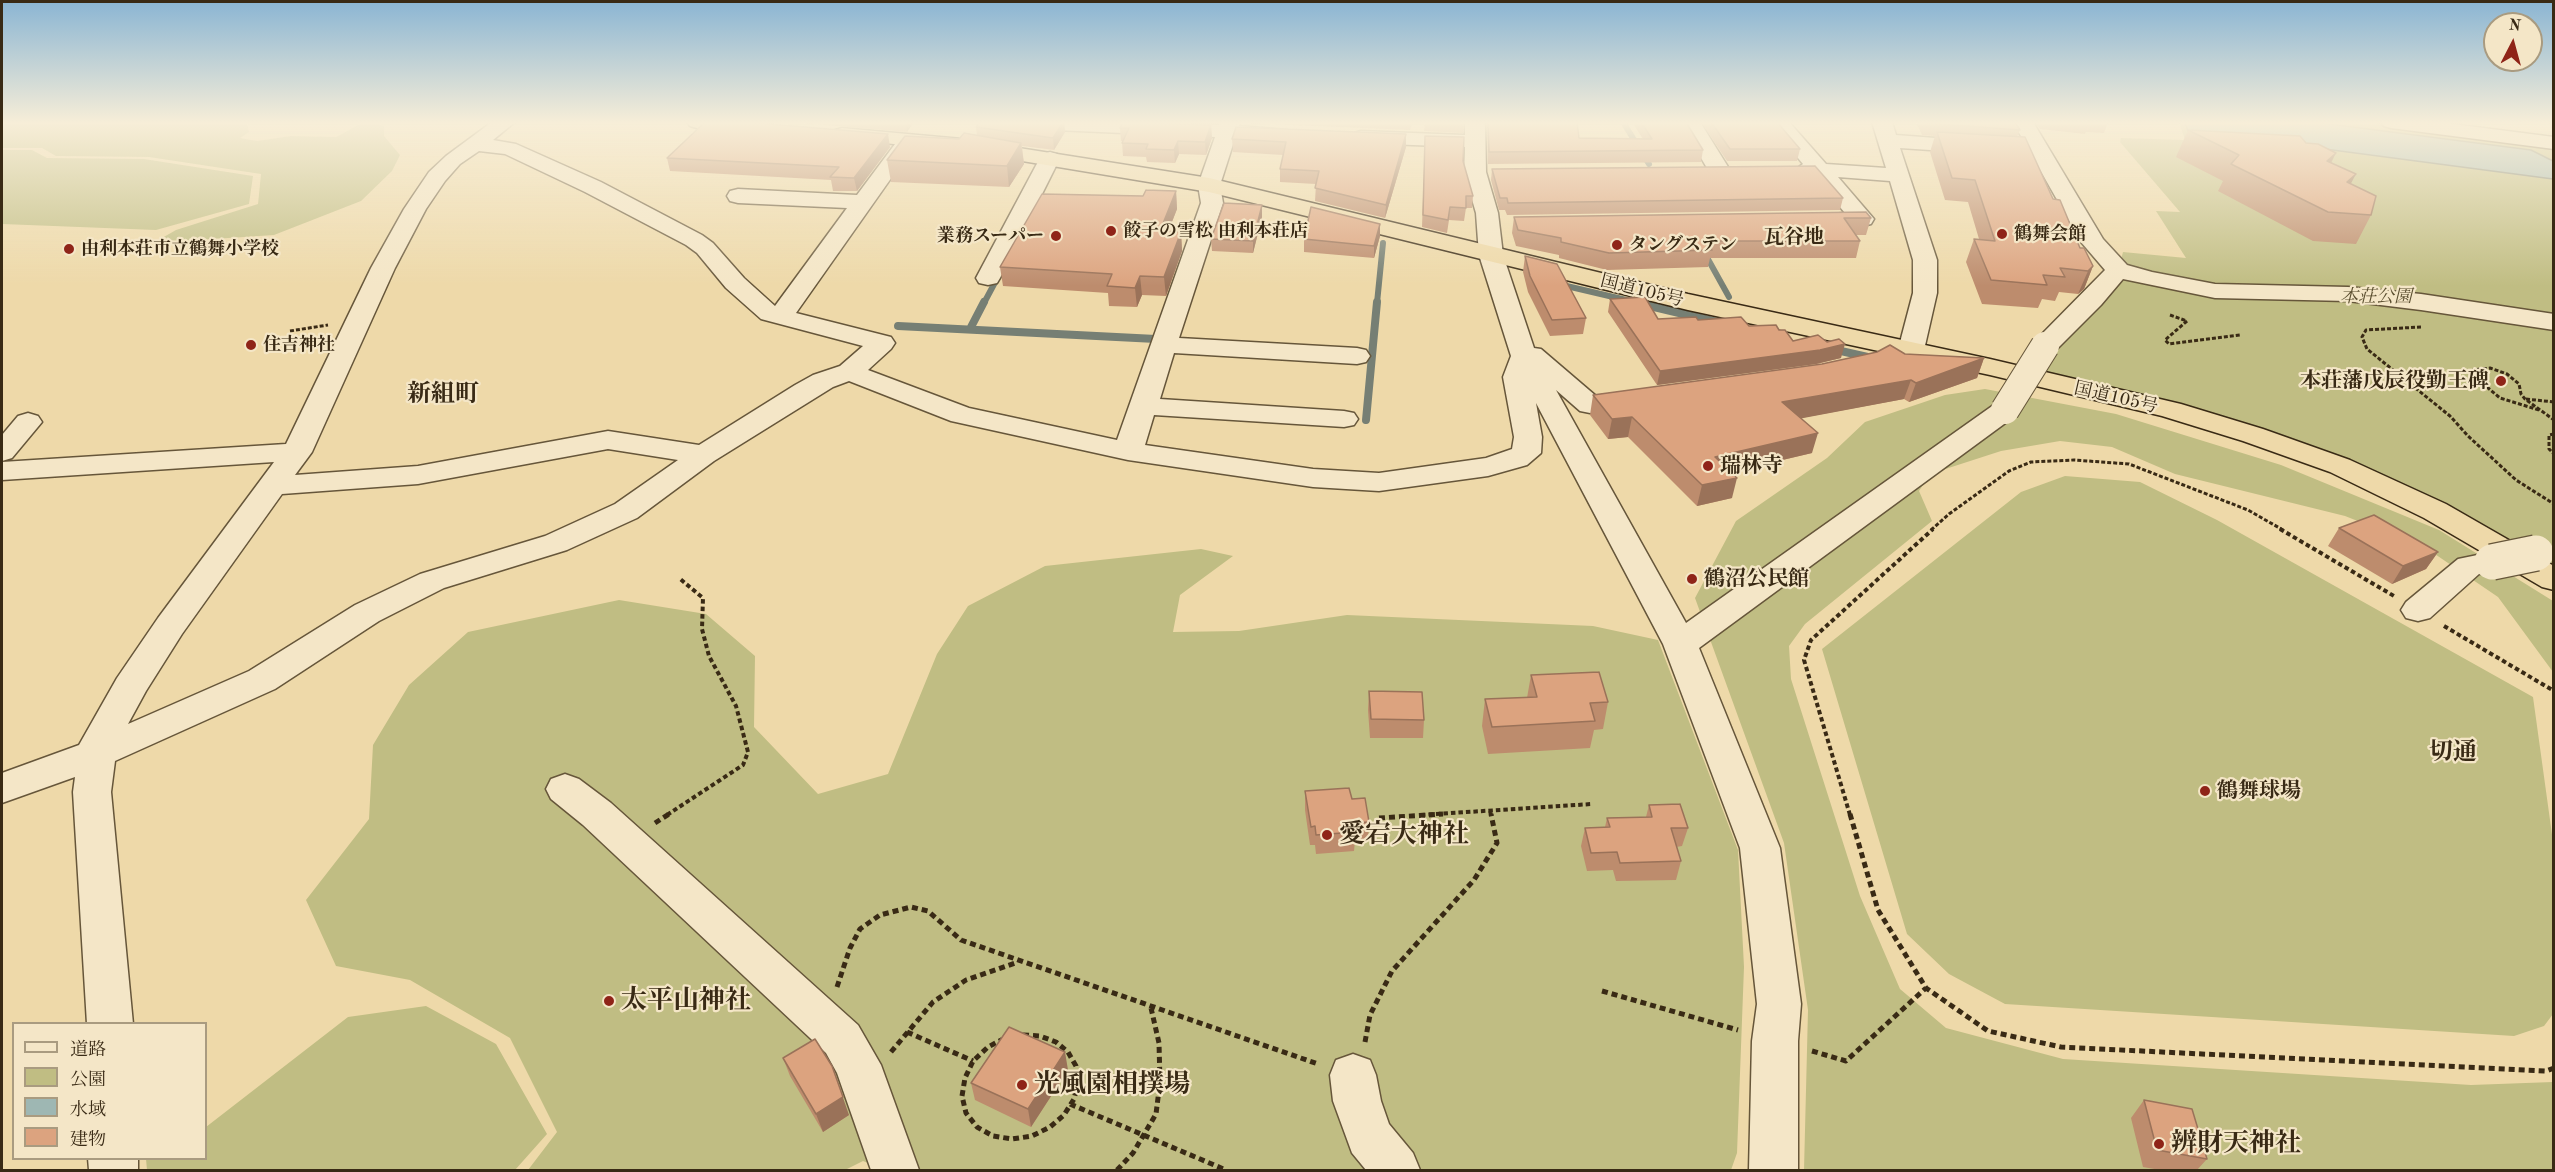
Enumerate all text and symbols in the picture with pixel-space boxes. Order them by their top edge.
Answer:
north arrow [2483,12,2543,72]
text: N [2508,17,2522,35]
place label: 餃子の雪松 由利本荘店 [1123,220,1308,242]
place label: 鶴舞会館 [2014,223,2086,245]
marker: 餃子の雪松 由利本荘店 [1104,224,1118,238]
place label: 業務スーパー [937,225,1044,247]
district label: 瓦谷地 [1764,226,1824,250]
marker: 鶴舞会館 [1995,227,2009,241]
marker: 業務スーパー [1049,229,1063,243]
place label: タングステン [1629,234,1737,256]
place label: 由利本荘市立鶴舞小学校 [81,238,279,260]
marker: タングステン [1610,238,1624,252]
marker: 由利本荘市立鶴舞小学校 [62,242,76,256]
street label: 国道105号 [1598,270,1686,312]
park label: 本荘公園 [2340,286,2412,308]
place label: 住吉神社 [263,334,335,356]
marker: 住吉神社 [244,338,258,352]
place label: 本荘藩戊辰役勤王碑 [2300,368,2489,394]
marker: 本荘藩戊辰役勤王碑 [2494,374,2508,388]
street label: 国道105号 [2072,378,2160,418]
district label: 新組町 [407,381,479,409]
place label: 瑞林寺 [1720,453,1783,479]
marker: 瑞林寺 [1701,459,1715,473]
place label: 鶴沼公民館 [1704,566,1809,592]
marker: 鶴沼公民館 [1685,572,1699,586]
district label: 切通 [2429,739,2477,767]
place label: 鶴舞球場 [2217,778,2301,804]
marker: 鶴舞球場 [2198,784,2212,798]
place label: 愛宕大神社 [1339,819,1469,851]
marker: 愛宕大神社 [1320,828,1334,842]
place label: 太平山神社 [621,985,751,1017]
marker: 太平山神社 [602,994,616,1008]
legend [12,1022,207,1160]
text: 道路 [70,1041,106,1059]
place label: 光風園相撲場 [1034,1069,1190,1101]
text: 公園 [70,1071,106,1089]
marker: 光風園相撲場 [1015,1078,1029,1092]
text: 水域 [70,1101,106,1119]
place label: 辨財天神社 [2171,1128,2301,1160]
text: 建物 [70,1131,106,1149]
marker: 辨財天神社 [2152,1137,2166,1151]

